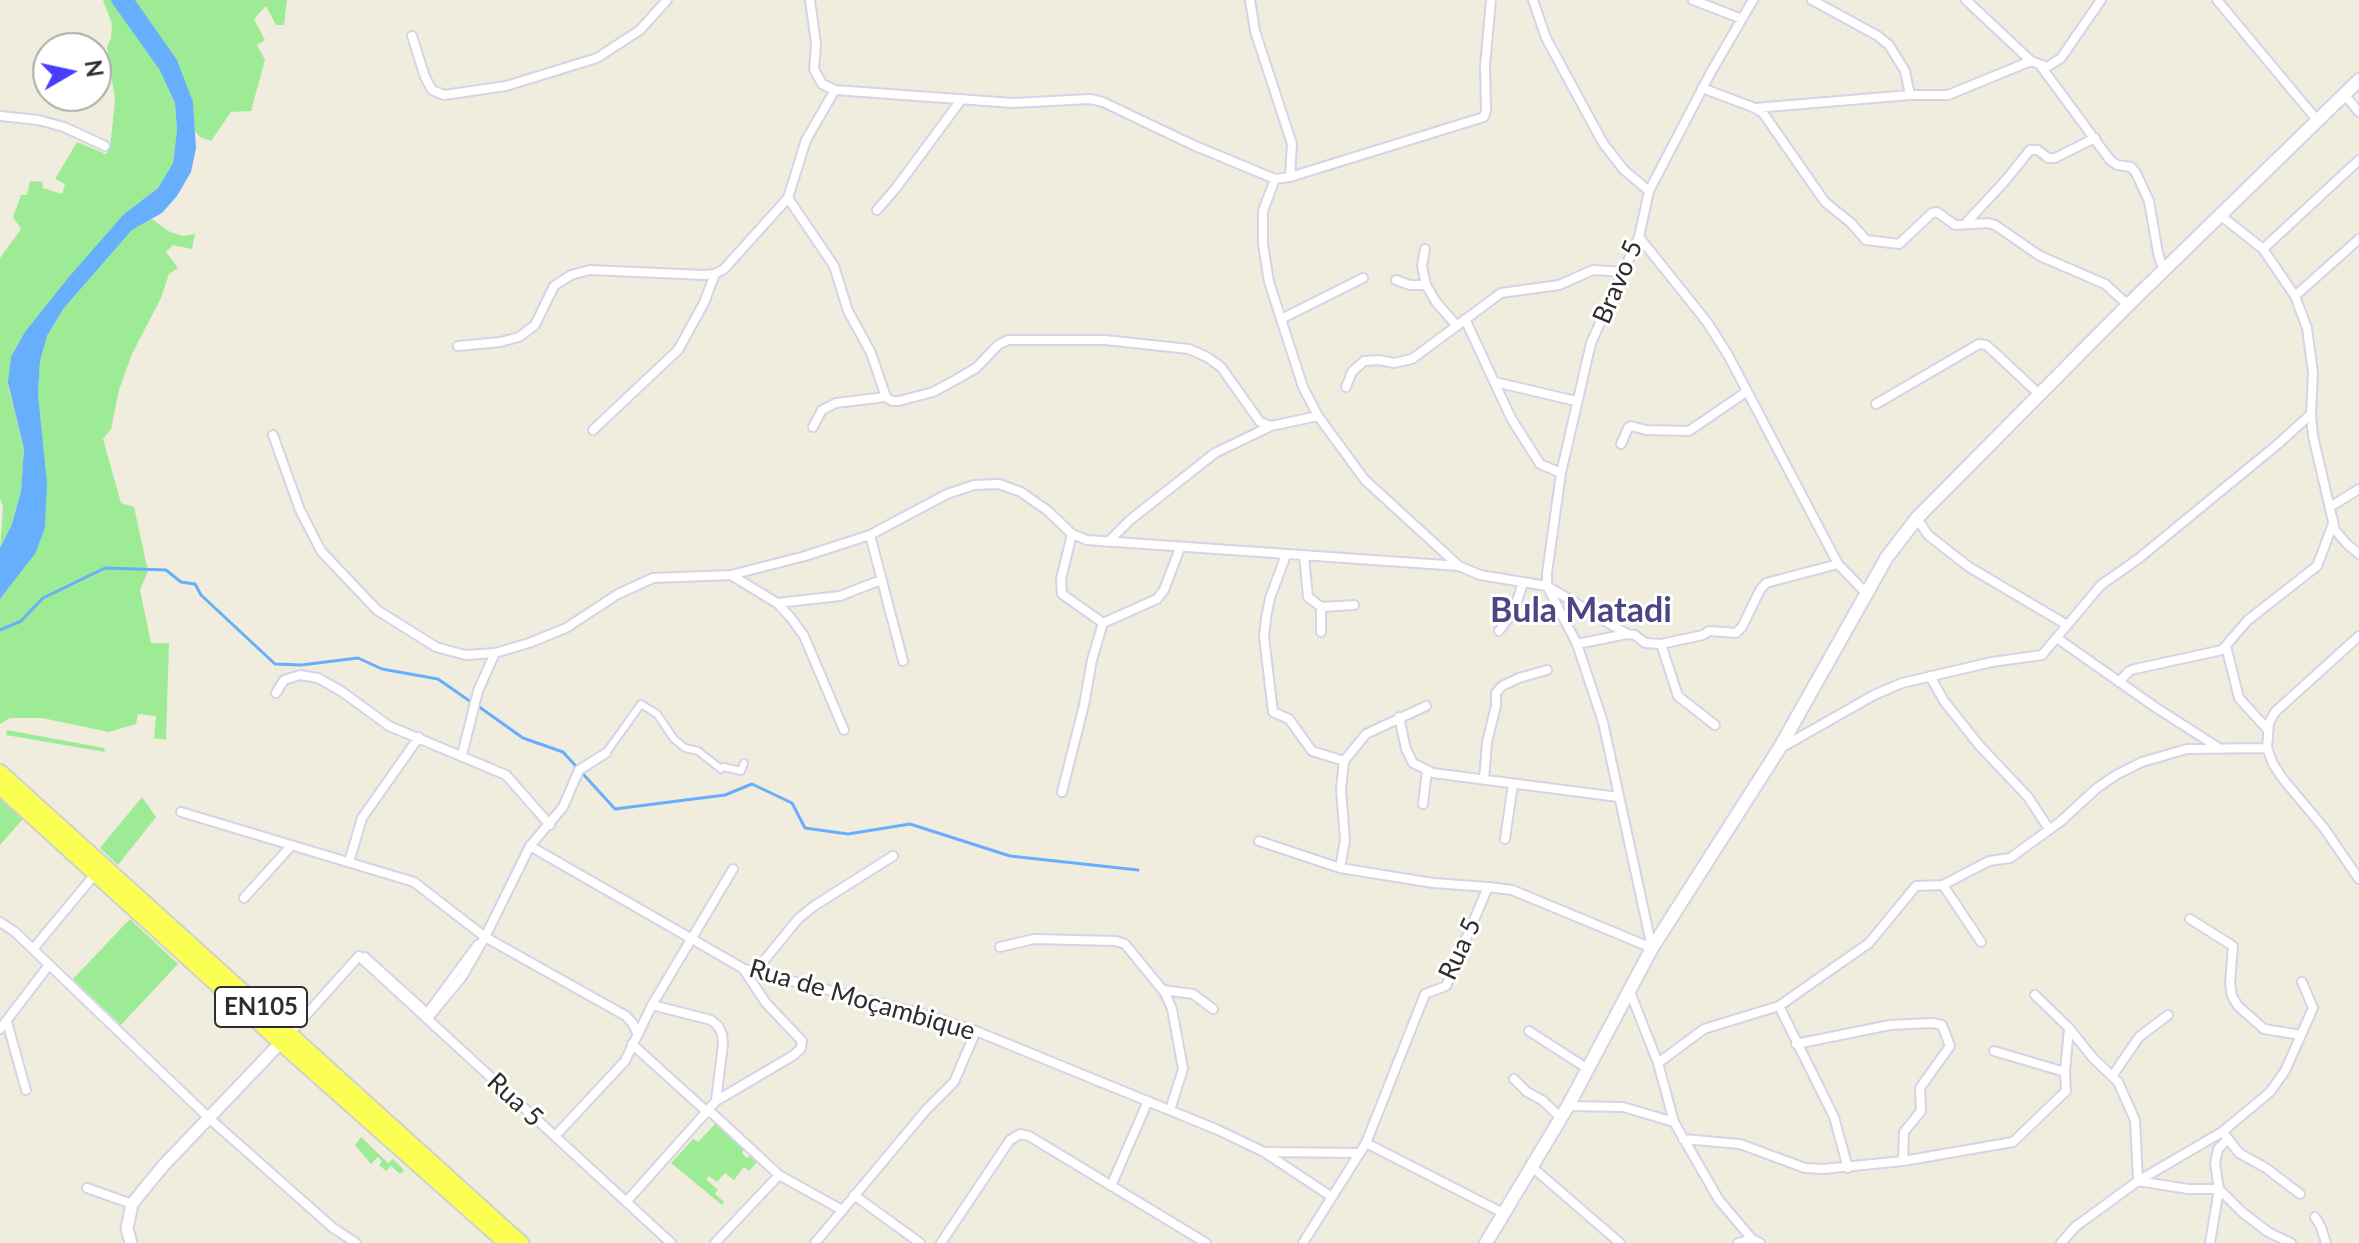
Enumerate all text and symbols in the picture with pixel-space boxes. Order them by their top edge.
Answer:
north arrow [32,32,112,112]
text: N [80,58,109,79]
street label: Bravo 5 [1586,235,1650,329]
district label: Bula Matadi [1490,591,1672,631]
street label: Rua 5 [1432,913,1488,985]
street label: Rua de Moçambique [745,953,979,1047]
road number: EN105 [215,987,307,1027]
street label: Rua 5 [481,1066,549,1134]

